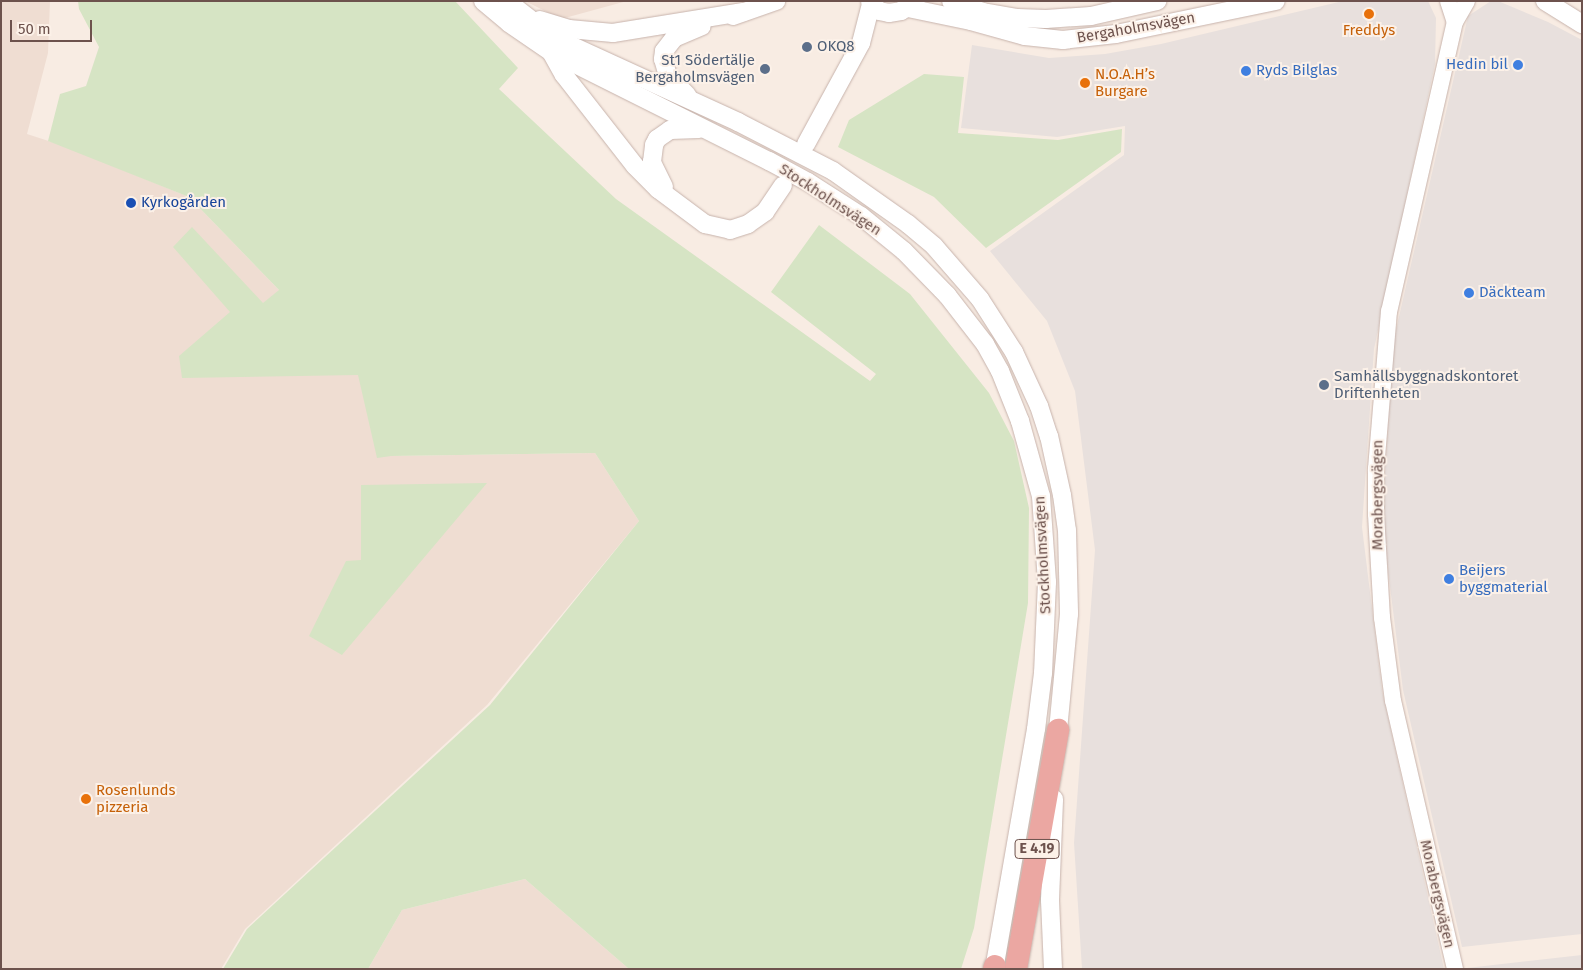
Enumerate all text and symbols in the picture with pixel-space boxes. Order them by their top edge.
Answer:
marker: Freddys [1363,8,1375,20]
street label: Bergaholmsvägen [1075,9,1197,47]
scale bar [12,10,95,42]
text: 50 m [18,20,51,38]
place label: Freddys [1343,22,1395,40]
place label: OKQ8 [817,38,855,56]
marker: OKQ8 [801,41,813,53]
place label: St1 Södertälje Bergaholmsvägen [635,51,755,86]
place label: Hedin bil [1446,56,1508,74]
marker: Hedin bil [1512,59,1524,71]
place label: Ryds Bilglas [1256,62,1337,80]
marker: St1 Södertälje Bergaholmsvägen [759,63,771,75]
place label: N.O.A.H’s Burgare [1095,65,1155,100]
marker: Ryds Bilglas [1240,65,1252,77]
marker: N.O.A.H’s Burgare [1079,77,1091,89]
street label: Stockholmsvägen [776,160,884,240]
place label: Kyrkogården [141,194,226,212]
marker: Kyrkogården [125,197,137,209]
place label: Däckteam [1479,284,1546,302]
marker: Däckteam [1463,287,1475,299]
place label: Samhällsbyggnadskontoret Driftenheten [1334,367,1518,402]
marker: Samhällsbyggnadskontoret Driftenheten [1318,379,1330,391]
street label: Morabergsvägen [1369,440,1387,550]
street label: Stockholmsvägen [1031,496,1055,614]
place label: Beijers byggmaterial [1459,561,1548,596]
marker: Beijers byggmaterial [1443,573,1455,585]
place label: Rosenlunds pizzeria [96,781,175,816]
marker: Rosenlunds pizzeria [80,793,92,805]
road number: E 4.19 [1014,838,1060,861]
street label: Morabergsvägen [1416,838,1458,950]

